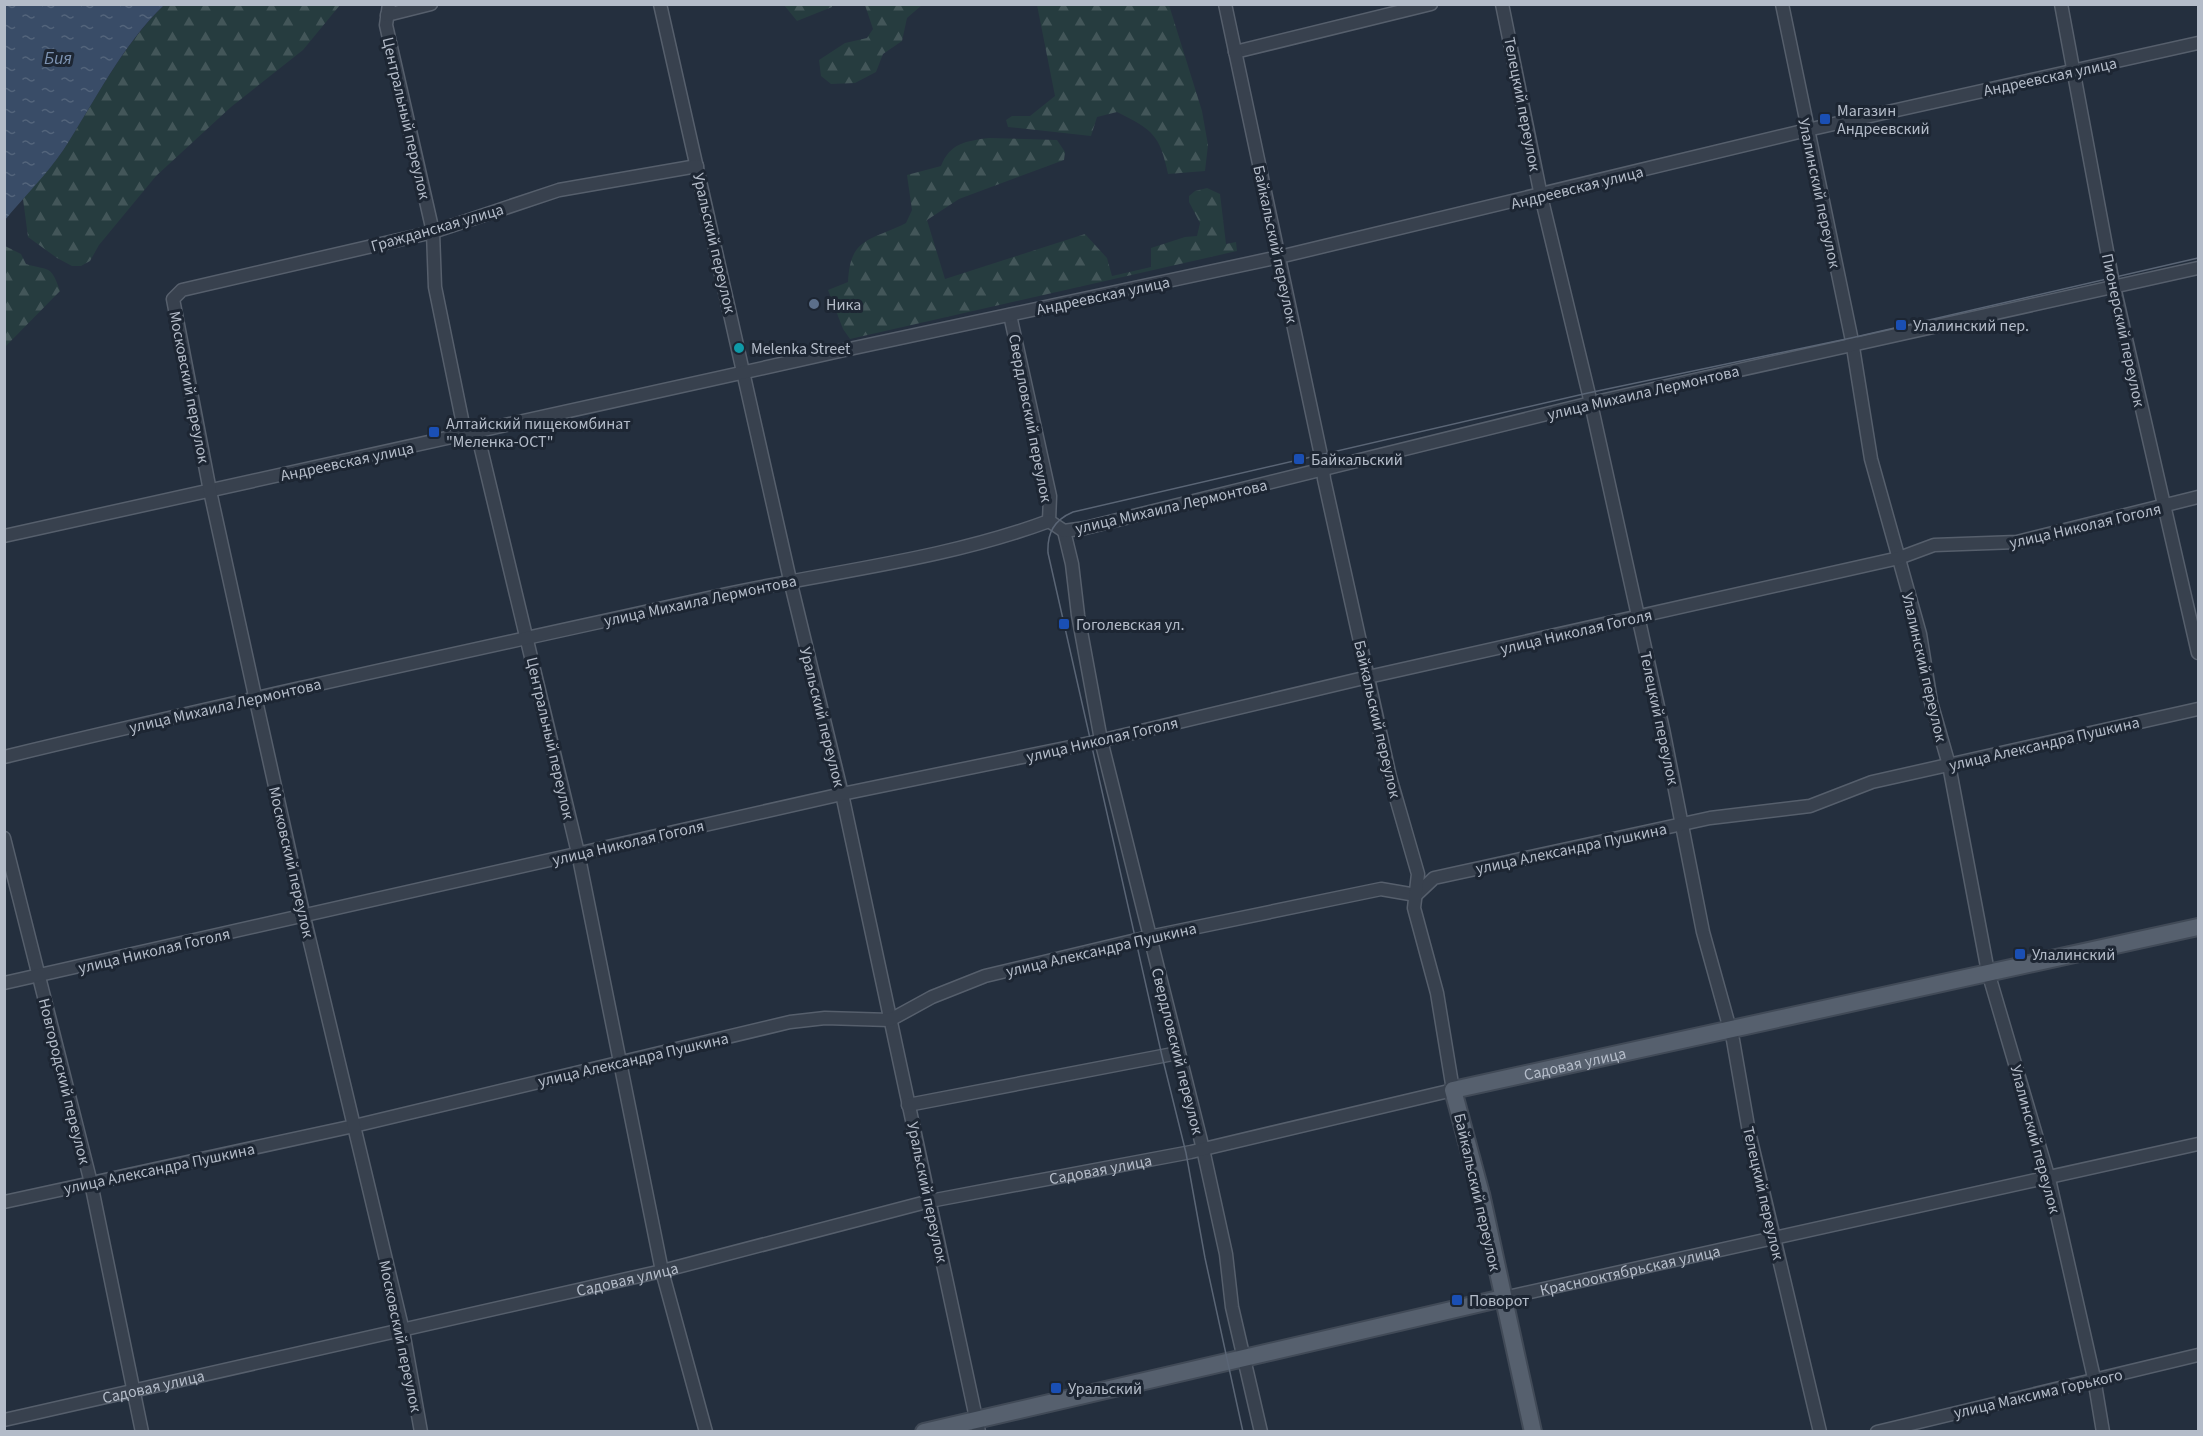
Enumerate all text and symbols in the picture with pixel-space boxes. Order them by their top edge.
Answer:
street label: Центральный переулок [377,35,435,202]
street label: Телецкий переулок [1498,35,1546,173]
water label: Бия [44,46,72,71]
street label: Андреевская улица [1982,52,2119,102]
place label: Магазин Андреевский [1837,100,1930,140]
marker: Магазин Андреевский [1818,112,1832,126]
street label: Улалинский переулок [1792,116,1846,270]
street label: Андреевская улица [1509,161,1646,215]
street label: Байкальский переулок [1248,163,1303,325]
street label: Уральский переулок [687,171,741,316]
street label: Гражданская улица [368,198,506,257]
street label: Пионерский переулок [2096,251,2150,409]
street label: Андреевская улица [1035,271,1172,321]
place label: Ника [826,294,861,316]
marker: Ника [807,297,821,311]
street label: Московский переулок [163,309,215,465]
place label: Улалинский пер. [1913,315,2029,337]
marker: Улалинский пер. [1894,318,1908,332]
street label: Свердловский переулок [1003,332,1057,504]
place label: Melenka Street [751,338,851,360]
marker: Melenka Street [732,341,746,355]
street label: улица Михаила Лермонтова [1545,360,1741,426]
place label: Алтайский пищекомбинат "Меленка-ОСТ" [446,413,631,453]
marker: Алтайский пищекомбинат "Меленка-ОСТ" [427,425,441,439]
street label: Андреевская улица [279,437,416,487]
place label: Байкальский [1311,449,1403,471]
marker: Байкальский [1292,452,1306,466]
street label: улица Михаила Лермонтова [1073,474,1269,540]
street label: улица Николая Гоголя [2007,498,2163,554]
street label: улица Михаила Лермонтова [602,570,799,632]
street label: Улалинский переулок [1896,590,1952,744]
street label: улица Николая Гоголя [1498,604,1654,660]
place label: Гоголевская ул. [1076,614,1184,636]
marker: Гоголевская ул. [1057,617,1071,631]
street label: Байкальский переулок [1348,638,1406,800]
street label: Уральский переулок [794,645,850,790]
street label: Телецкий переулок [1634,649,1684,787]
street label: Центральный переулок [521,655,579,822]
street label: улица Михаила Лермонтова [127,673,323,739]
street label: улица Александра Пушкина [1947,711,2142,777]
street label: улица Николая Гоголя [1024,712,1180,768]
street label: Московский переулок [263,784,319,940]
street label: улица Николая Гоголя [550,815,706,871]
street label: улица Александра Пушкина [1474,818,1669,880]
street label: улица Александра Пушкина [1004,917,1199,983]
street label: улица Николая Гоголя [76,923,232,979]
place label: Улалинский [2032,944,2115,966]
marker: Улалинский [2013,947,2027,961]
street label: Свердловский переулок [1146,966,1208,1137]
street label: Новгородский переулок [33,996,95,1167]
street label: улица Александра Пушкина [536,1027,731,1093]
street label: Садовая улица [1522,1042,1628,1086]
street label: Улалинский переулок [2005,1063,2065,1216]
street label: Байкальский переулок [1448,1111,1506,1273]
street label: Уральский переулок [901,1120,953,1265]
street label: Телецкий переулок [1737,1124,1789,1262]
street label: улица Александра Пушкина [62,1138,257,1200]
street label: Садовая улица [1047,1150,1154,1190]
street label: Краснооктябрьская улица [1538,1240,1723,1302]
street label: Садовая улица [574,1257,681,1302]
street label: Московский переулок [373,1258,427,1414]
place label: Поворот [1469,1290,1529,1312]
marker: Поворот [1450,1293,1464,1307]
street label: улица Максима Горького [1952,1364,2125,1424]
street label: Садовая улица [100,1365,207,1409]
place label: Уральский [1068,1378,1142,1400]
marker: Уральский [1049,1381,1063,1395]

